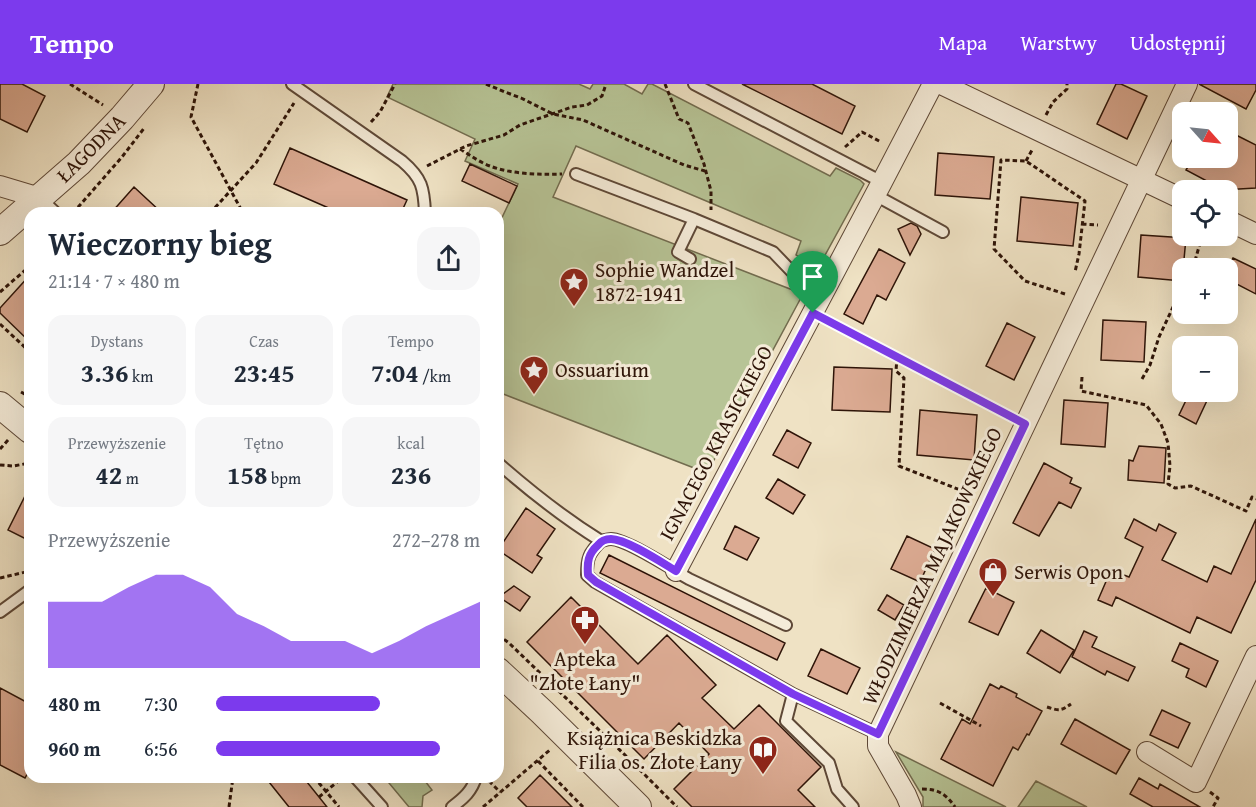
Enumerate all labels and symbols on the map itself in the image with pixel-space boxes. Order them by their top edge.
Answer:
north arrow [1172,102,1238,168]
street label: ŁAGODNA [49,106,133,189]
pin [787,251,838,313]
place label: Sophie Wandzel 1872-1941 [595,254,734,309]
place icon: Sophie Wandzel 1872-1941 [558,266,590,308]
street label: IGNACEGO KRASICKIEGO [651,340,780,546]
place icon: Ossuarium [518,354,550,396]
place label: Ossuarium [555,354,649,385]
street label: WŁODZIMIERZA MAJAKOWSKIEGO [854,422,1010,710]
shop icon: Serwis Opon [977,556,1009,598]
place label: Serwis Opon [1014,556,1123,587]
pharmacy icon: Apteka "Złote Łany" [569,604,601,646]
place label: Apteka "Złote Łany" [530,643,640,698]
place label: Książnica Beskidzka Filia os. Złote Łany [567,722,743,777]
library icon: Książnica Beskidzka Filia os. Złote Łany [747,734,779,776]

